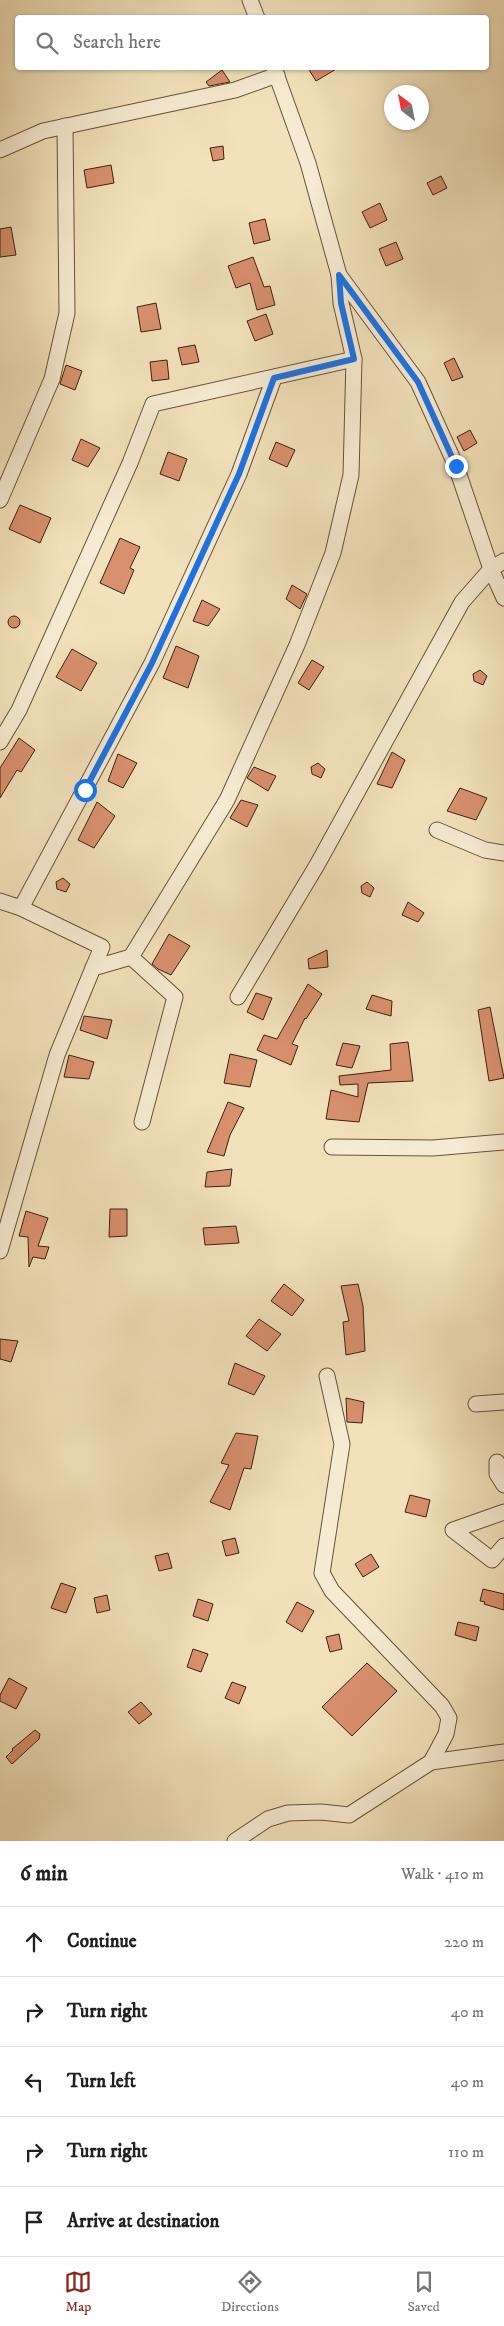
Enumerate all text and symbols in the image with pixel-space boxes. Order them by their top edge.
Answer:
search box [15,15,489,70]
icon: search [33,29,61,57]
text: Search here [73,31,161,54]
north arrow [384,85,429,130]
route end [445,455,468,478]
route start [74,779,97,802]
text: 6 min [20,1861,68,1887]
text: Walk · 410 m [401,1864,484,1884]
icon: ahead [20,1928,48,1956]
text: Continue [67,1930,137,1953]
text: 220 m [444,1932,484,1952]
icon: right [20,1998,48,2026]
text: Turn right [67,2000,147,2023]
text: 40 m [451,2002,484,2022]
icon: left [20,2068,48,2096]
text: Turn left [67,2070,136,2093]
text: 40 m [451,2072,484,2092]
icon: right [20,2138,48,2166]
text: Turn right [67,2140,147,2163]
text: 110 m [448,2142,484,2162]
icon: arrive [20,2208,48,2236]
text: Arrive at destination [67,2210,219,2233]
tab: Map [64,2268,92,2316]
tab: Directions [221,2268,279,2316]
tab: Saved [408,2268,440,2316]

